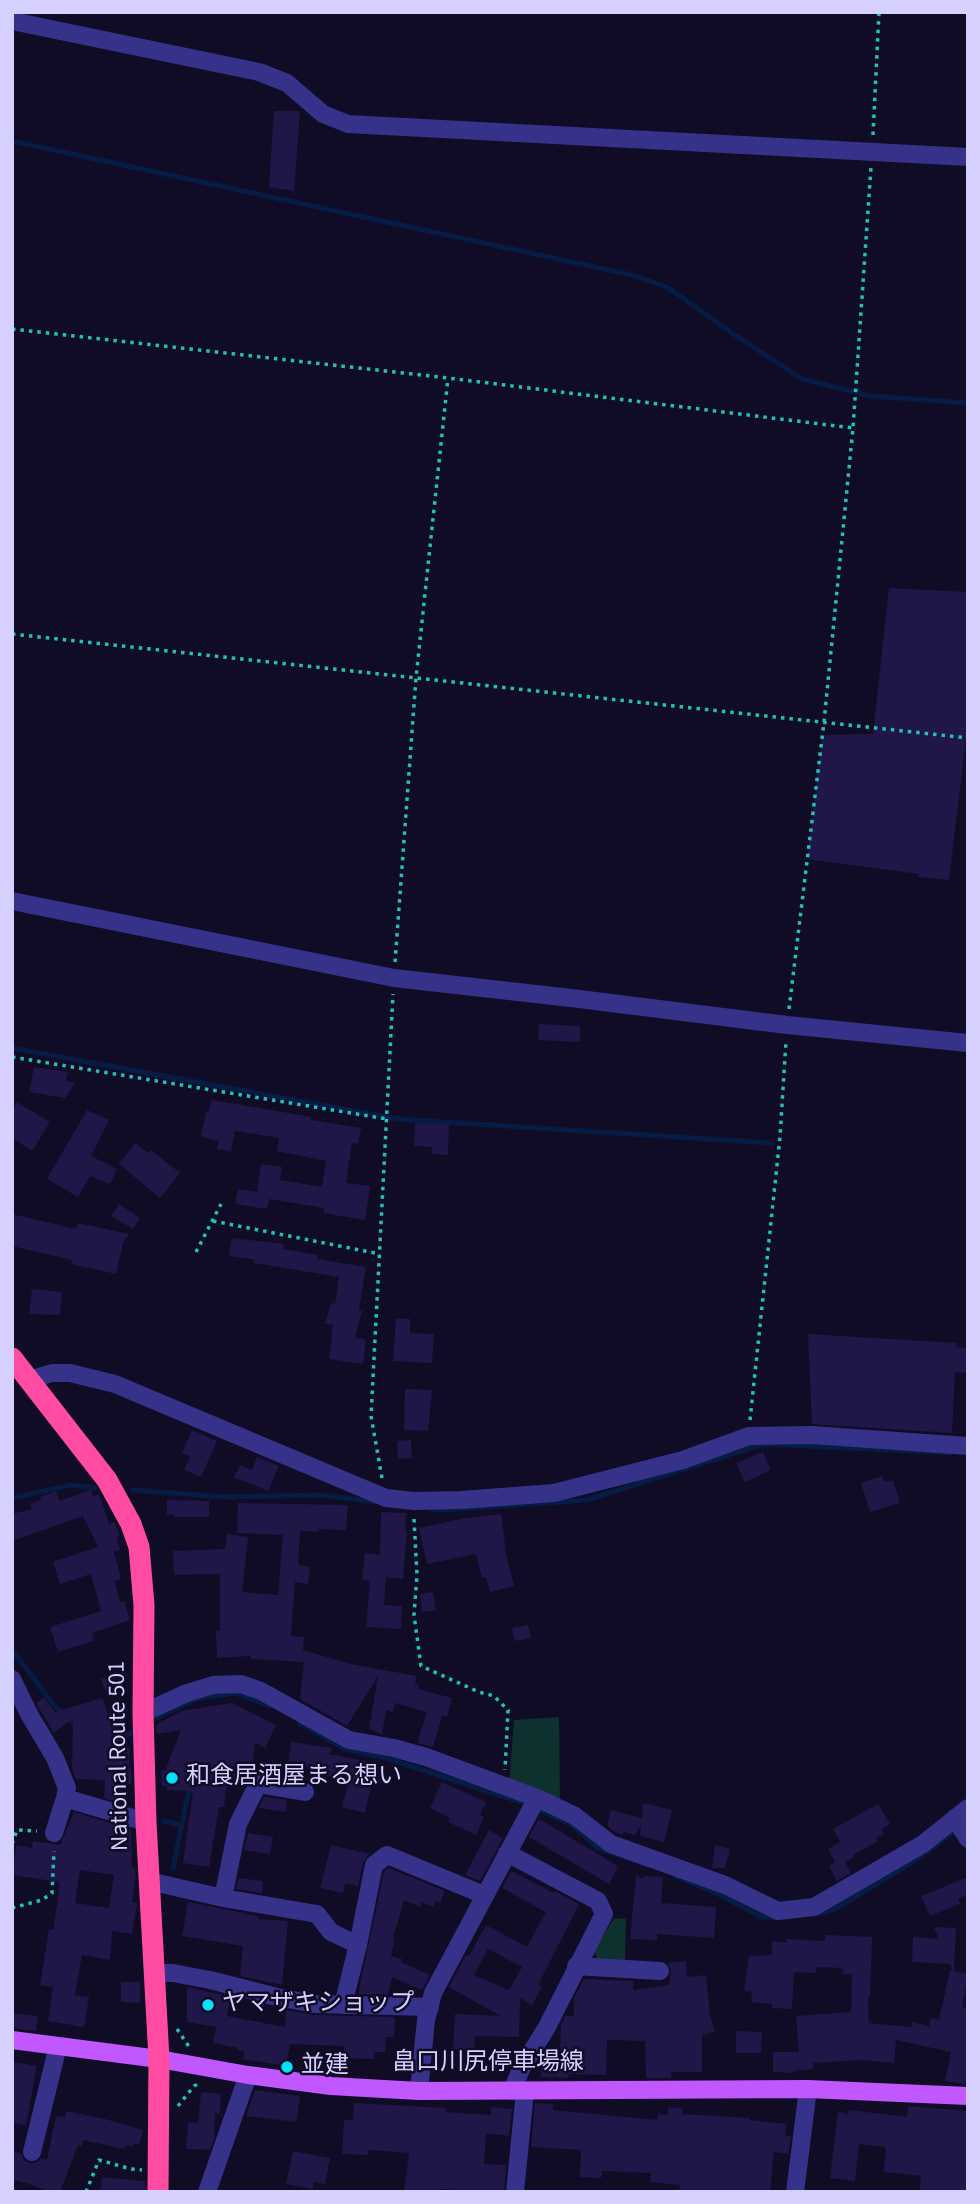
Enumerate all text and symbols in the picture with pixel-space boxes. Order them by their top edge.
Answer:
street label: National Route 501 [104,1661,136,1851]
place label: 和食居酒屋まる想い [186,1764,402,1792]
marker: 和食居酒屋まる想い [164,1770,180,1786]
place label: ヤマザキショップ [222,1991,414,2019]
marker: ヤマザキショップ [200,1997,216,2013]
street label: 畠口川尻停車場線 [392,2050,584,2078]
place label: 並建 [301,2053,349,2081]
marker: 並建 [279,2059,295,2075]

